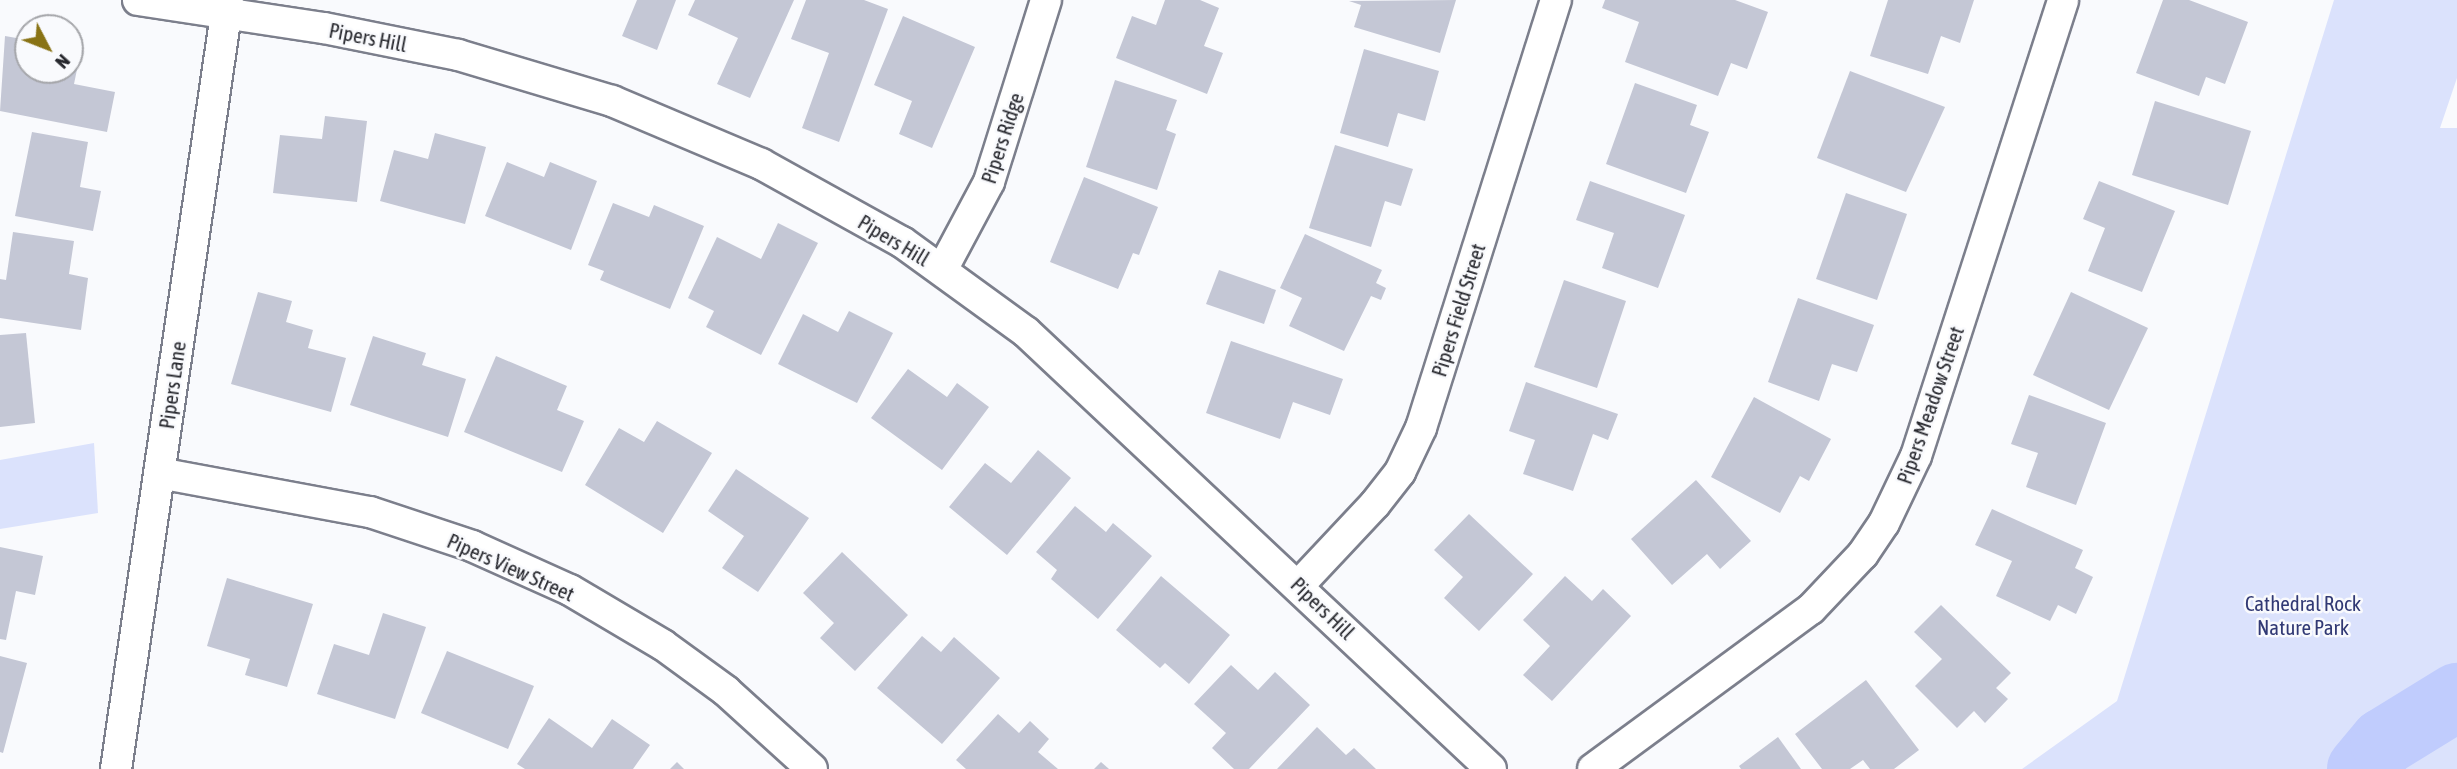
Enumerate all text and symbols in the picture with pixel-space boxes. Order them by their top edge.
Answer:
north arrow [14,14,84,84]
street label: Pipers Hill [327,17,409,57]
text: N [51,50,75,73]
street label: Pipers Ridge [975,89,1029,187]
street label: Pipers Hill [854,209,934,271]
street label: Pipers Field Street [1426,240,1490,380]
street label: Pipers Meadow Street [1891,323,1969,487]
street label: Pipers Lane [153,340,191,430]
street label: Pipers View Street [443,528,579,606]
street label: Pipers Hill [1286,572,1360,644]
park label: Cathedral Rock Nature Park [2245,590,2361,640]

